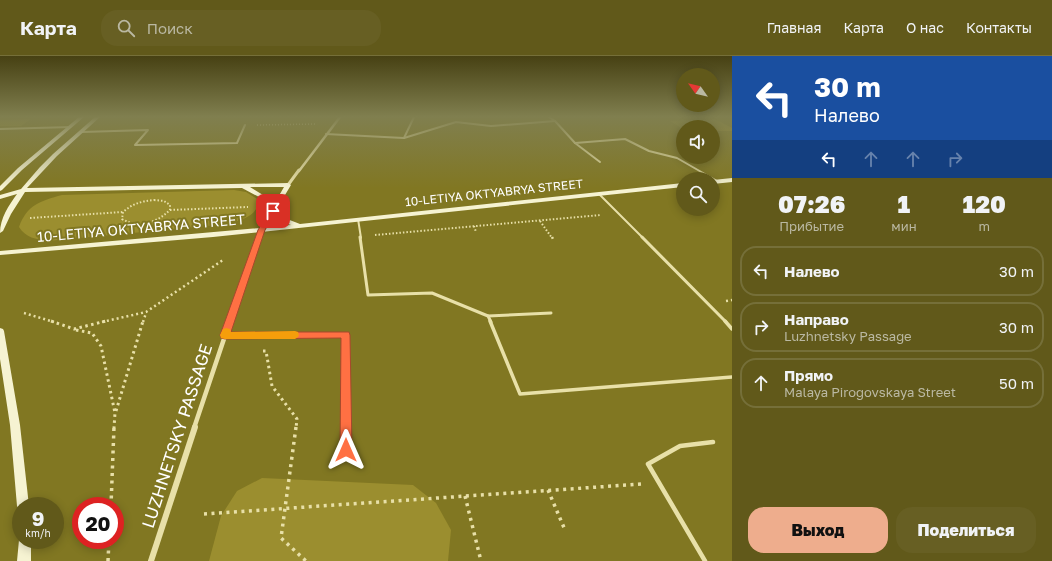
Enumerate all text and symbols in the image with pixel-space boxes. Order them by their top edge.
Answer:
search box [101,10,381,46]
text: Карта [20,16,77,39]
icon: search [115,17,137,39]
text: Поиск [147,19,193,37]
text: Главная [767,19,821,36]
text: Карта [843,19,884,36]
text: О нас [906,19,944,36]
text: Контакты [966,19,1032,36]
north arrow [676,68,720,112]
map controls [676,68,720,216]
text: 30 m [814,70,881,103]
icon: left [748,72,800,124]
text: Налево [814,104,880,126]
button: sound [676,120,720,164]
icon: left [818,148,840,170]
icon: ahead [860,148,882,170]
icon: ahead [902,148,924,170]
icon: right [944,148,966,170]
button: search [676,172,720,216]
street label: 10-LETIYA OKTYABRYA STREET [404,176,584,209]
text: 07:26 [778,189,845,218]
text: 1 [898,189,910,218]
text: 120 [963,189,1006,218]
pin [256,194,290,228]
icon: arrive [262,200,284,222]
street label: 10-LETIYA OKTYABRYA STREET [36,210,246,245]
text: Прибытие [779,218,844,234]
text: мин [891,218,917,234]
text: m [979,218,990,234]
icon: left [750,260,772,282]
text: Налево [784,262,840,280]
text: 30 m [999,262,1034,280]
text: Направо [784,310,849,328]
icon: right [750,316,772,338]
text: 30 m [999,318,1034,336]
text: Luzhnetsky Passage [784,328,912,344]
street label: LUZHNETSKY PASSAGE [137,341,216,531]
text: Прямо [784,366,833,384]
icon: ahead [750,372,772,394]
text: 50 m [999,374,1034,392]
text: Malaya Pirogovskaya Street [784,384,956,400]
position arrow [325,429,367,471]
speed limit sign: 20 [72,497,124,549]
text: 9 [32,506,44,530]
button: Выход [748,507,888,553]
button: Поделиться [896,507,1036,553]
text: km/h [25,527,51,539]

